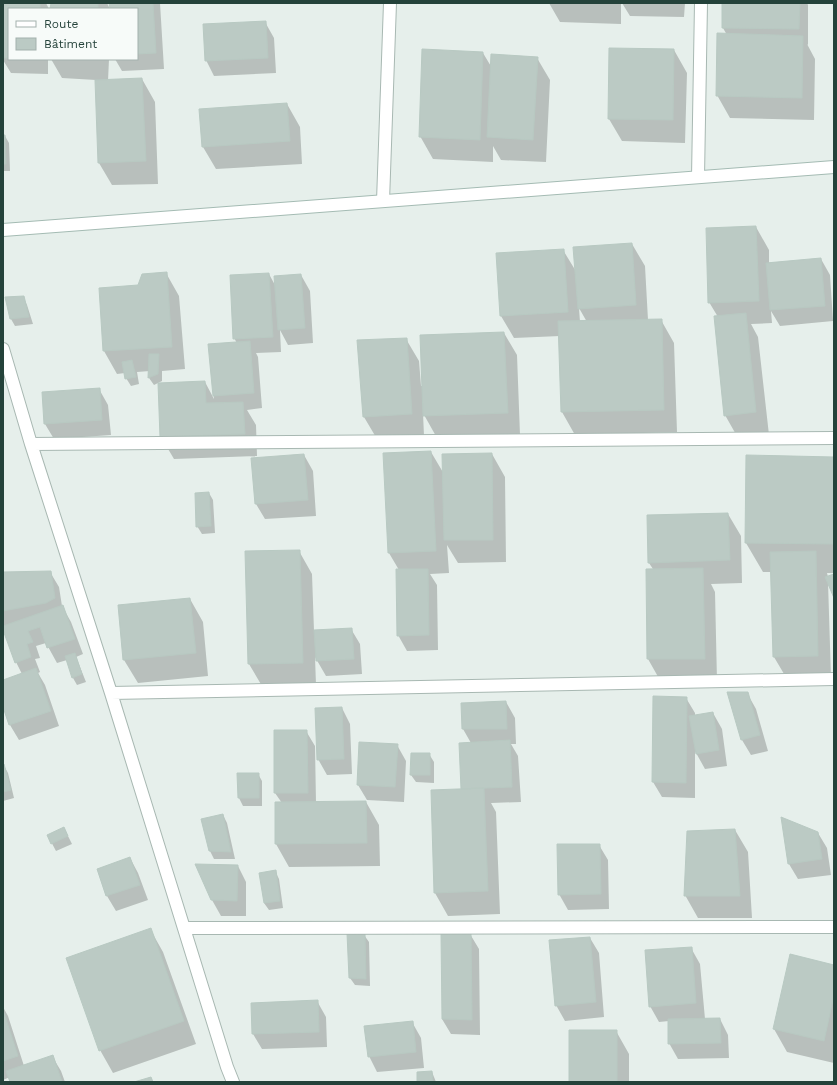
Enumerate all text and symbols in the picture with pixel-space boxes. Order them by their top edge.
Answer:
legend [8,8,138,60]
text: Route [44,17,78,31]
text: Bâtiment [44,37,97,51]

